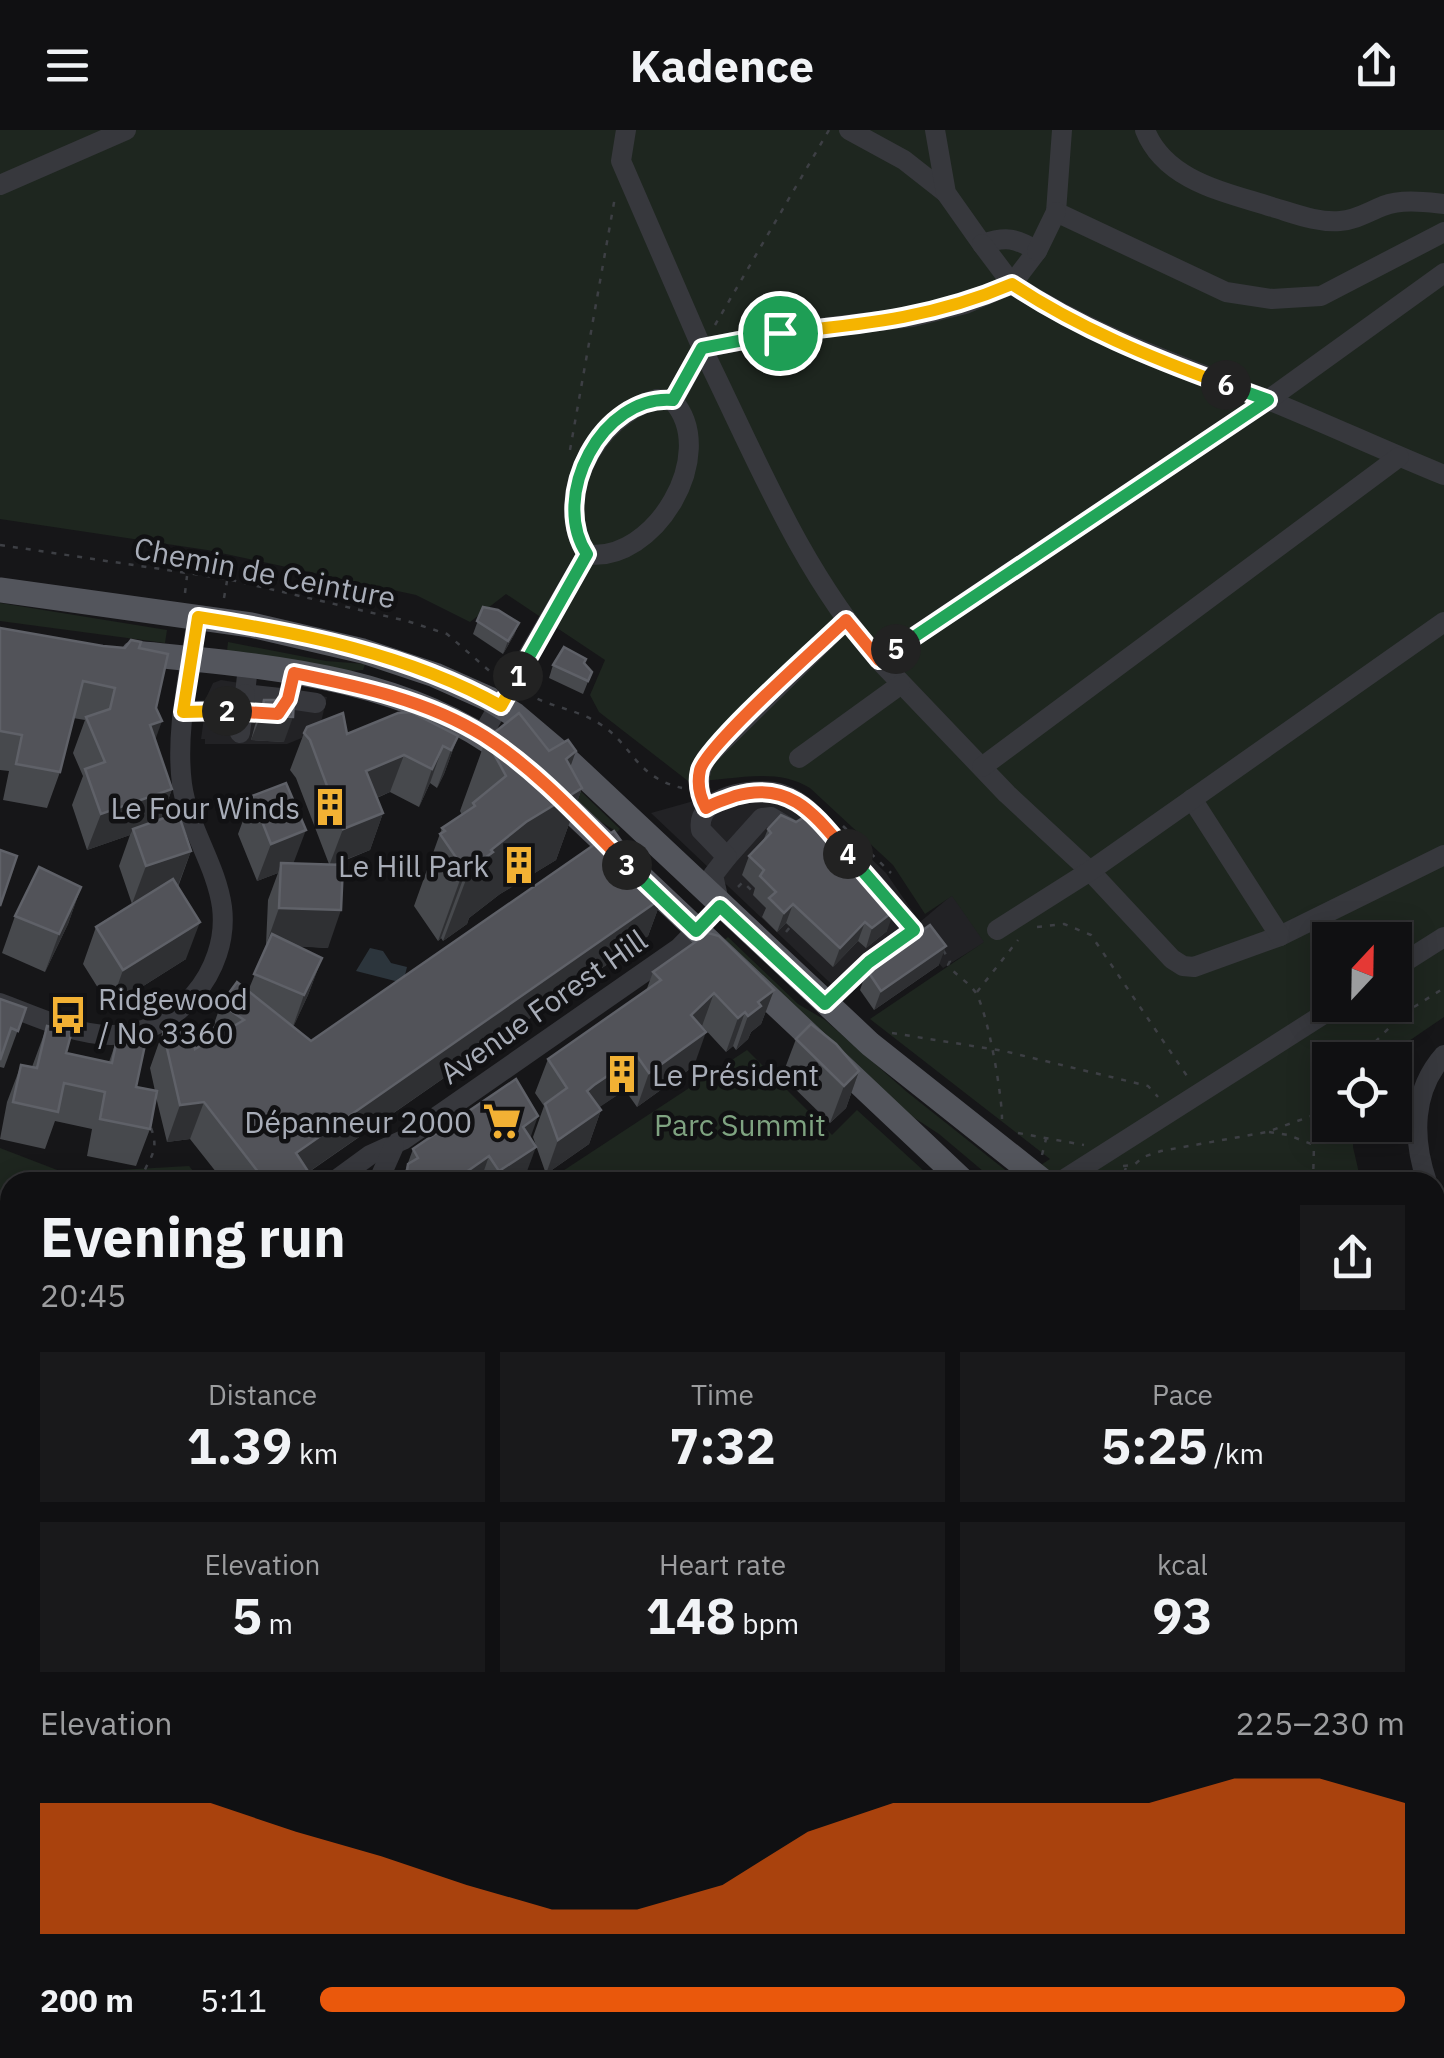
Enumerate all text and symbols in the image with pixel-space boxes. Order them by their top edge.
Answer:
text: Kadence [630,36,814,94]
icon: menu [40,38,95,93]
icon: share [1349,38,1404,93]
pin [738,291,823,376]
icon: arrive [753,306,808,361]
pin: 6 [1201,360,1251,410]
text: 6 [1218,366,1234,403]
street label: Chemin de Ceinture [131,528,399,616]
pin: 5 [871,624,921,674]
text: 5 [888,630,904,667]
pin: 1 [493,651,543,701]
text: 1 [510,657,526,694]
pin: 2 [202,686,252,736]
text: 2 [219,692,235,729]
building icon: Le Four Winds [309,786,351,828]
place label: Le Four Winds [110,788,300,827]
pin: 4 [823,829,873,879]
text: 4 [840,835,856,872]
pin: 3 [602,840,652,890]
building icon: Le Hill Park [498,844,540,886]
place label: Le Hill Park [338,846,489,885]
text: 3 [619,846,635,883]
street label: Avenue Forest Hill [432,920,654,1092]
north arrow [1312,922,1412,1022]
map controls [1312,922,1412,1142]
place label: Ridgewood / No 3360 [98,979,248,1052]
bus stop icon: Ridgewood / No 3360 [47,994,89,1036]
button: locate [1312,1042,1412,1142]
building icon: Le Président [601,1053,643,1095]
place label: Le Président [652,1055,819,1094]
supermarket icon: Dépanneur 2000 [481,1100,523,1142]
place label: Dépanneur 2000 [244,1102,472,1141]
park label: Parc Summit [654,1105,826,1144]
text: Evening run [40,1201,346,1272]
button: share [1300,1205,1405,1310]
text: 20:45 [40,1274,126,1316]
text: Distance [208,1376,317,1413]
text: Time [691,1376,754,1413]
text: Pace [1152,1376,1213,1413]
text: 1.39 [187,1413,292,1478]
text: 7:32 [669,1413,776,1478]
text: 5:25 [1101,1413,1207,1478]
text: km [292,1435,338,1472]
text: /km [1207,1435,1264,1472]
text: Elevation [205,1546,320,1583]
text: Heart rate [659,1546,786,1583]
text: kcal [1157,1546,1208,1583]
text: 5 [232,1583,262,1648]
text: 148 [646,1583,736,1648]
text: 93 [1153,1583,1213,1648]
text: m [262,1605,293,1642]
text: bpm [736,1605,799,1642]
text: Elevation [40,1702,173,1744]
text: 225–230 m [1235,1702,1405,1744]
text: 200 m [40,1979,134,2021]
text: 5:11 [200,1979,267,2021]

